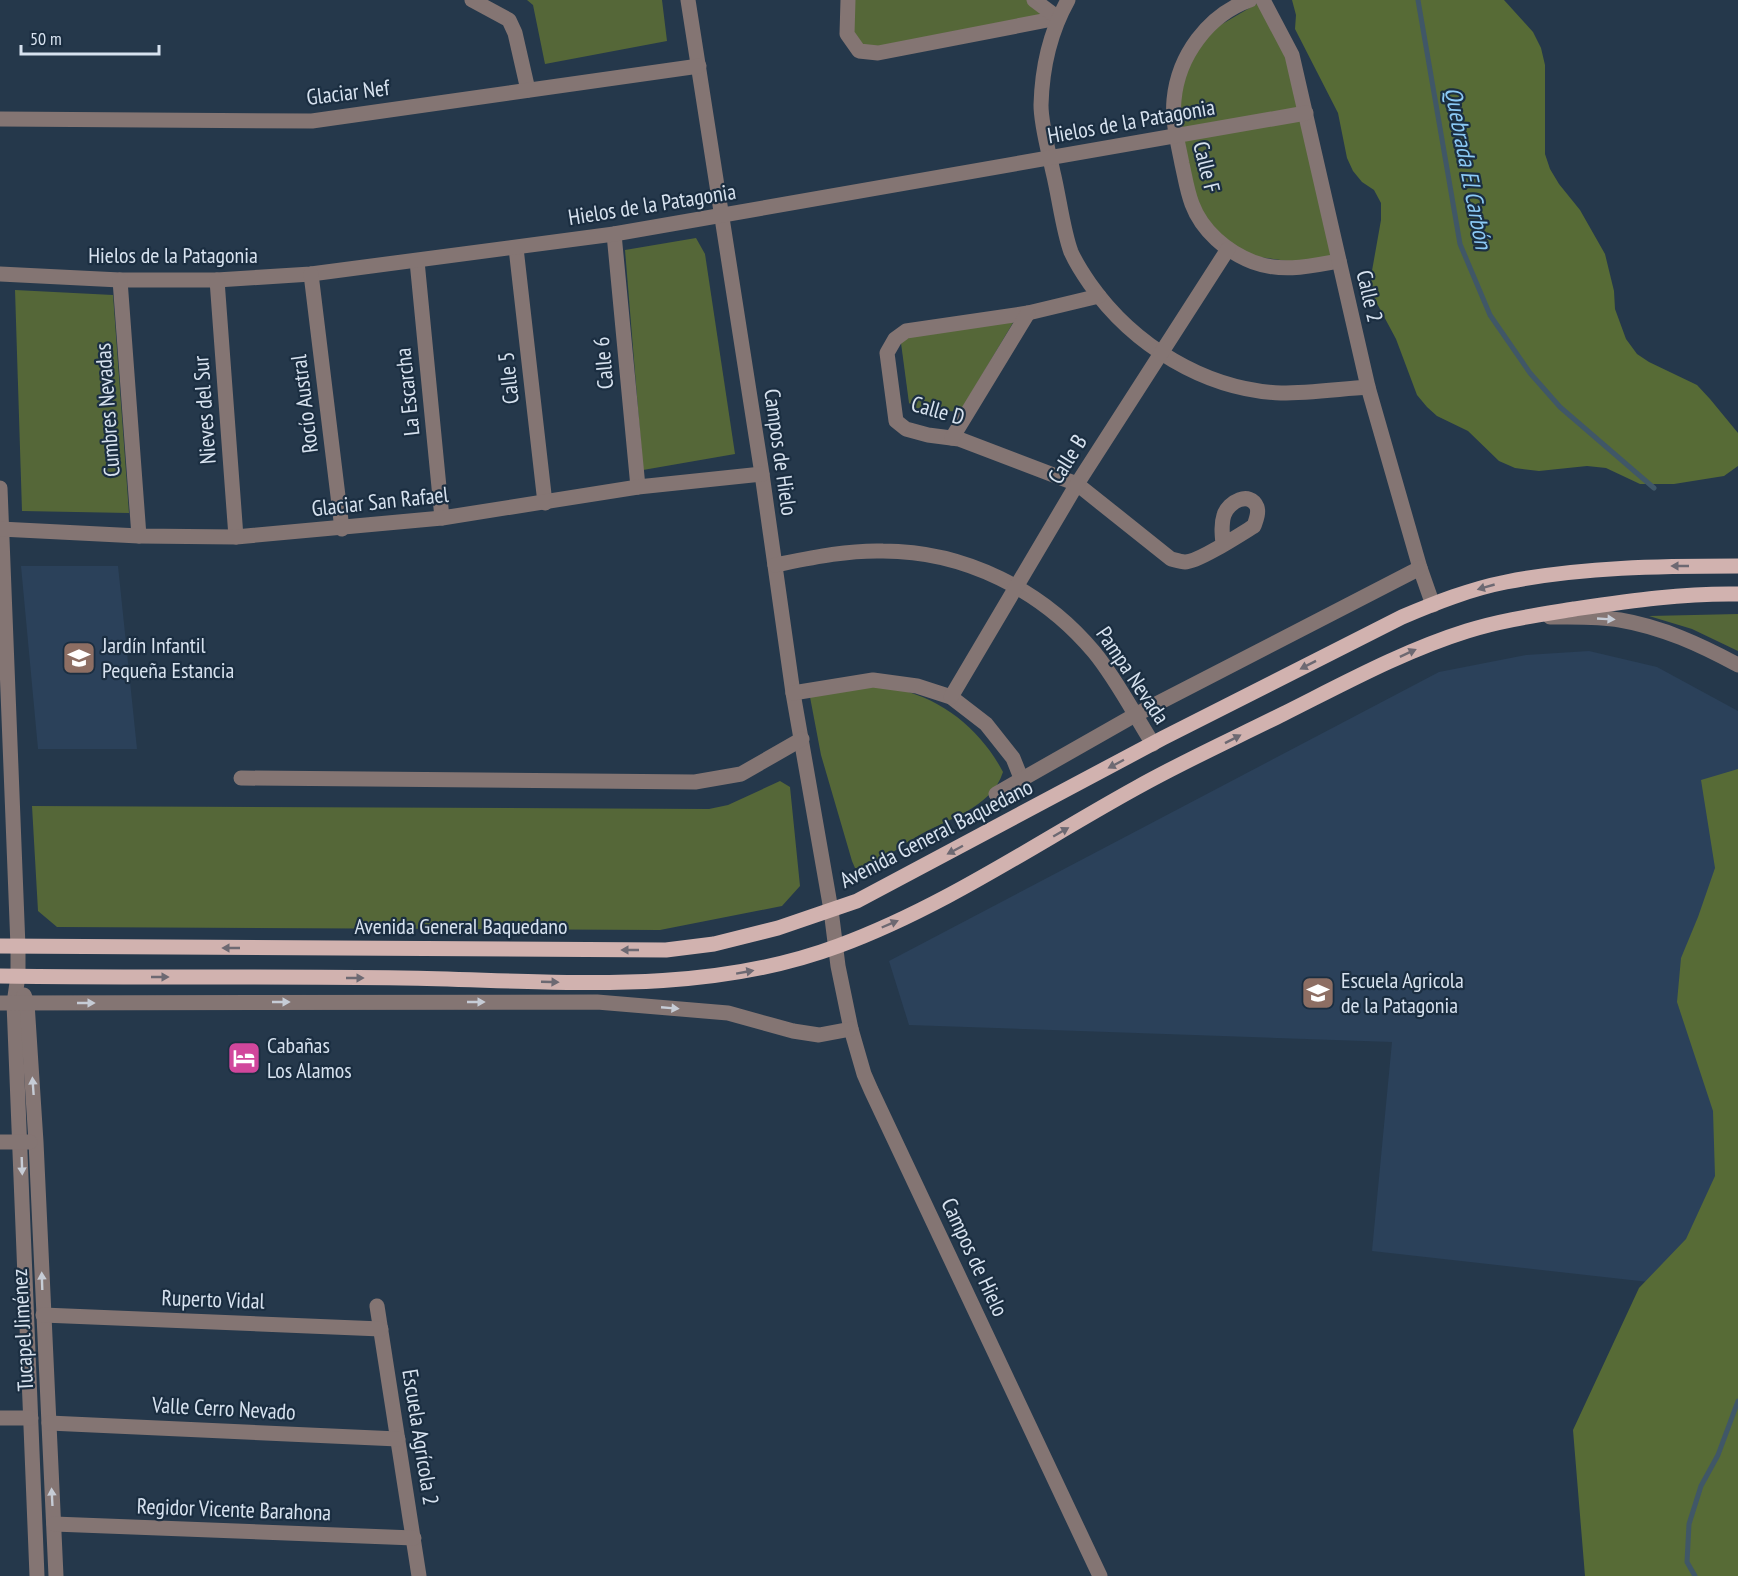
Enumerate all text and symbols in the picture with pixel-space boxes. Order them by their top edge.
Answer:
scale bar [21,18,159,56]
text: 50 m [30,27,62,50]
street label: Glaciar Nef [305,73,392,111]
water label: Quebrada El Carbón [1438,84,1500,253]
street label: Hielos de la Patagonia [1045,92,1217,150]
street label: Calle F [1187,139,1227,195]
street label: Hielos de la Patagonia [566,177,738,231]
street label: Hielos de la Patagonia [88,241,258,269]
street label: Calle 2 [1350,267,1390,325]
street label: Calle 6 [587,336,619,390]
street label: Cumbres Nevadas [88,342,126,478]
street label: La Escarcha [388,347,426,437]
street label: Calle 5 [491,350,525,406]
street label: Rocío Austral [284,352,324,455]
street label: Nieves del Sur [186,355,222,465]
street label: Campos de Hielo [758,387,804,517]
street label: Calle D [908,389,968,431]
street label: Calle B [1041,429,1093,489]
street label: Glaciar San Rafael [310,480,451,522]
one-way arrow [1670,561,1689,571]
one-way arrow [1477,583,1495,593]
one-way arrow [1596,614,1615,623]
street label: Pampa Nevada [1090,621,1176,729]
place label: Jardín Infantil Pequeña Estancia [101,631,234,684]
school or university icon: Jardín Infantil Pequeña Estancia [61,640,97,676]
one-way arrow [1399,649,1416,658]
one-way arrow [1299,660,1316,670]
one-way arrow [1224,734,1241,744]
one-way arrow [1107,759,1124,769]
street label: Avenida General Baquedano [835,772,1037,894]
one-way arrow [1053,826,1069,837]
one-way arrow [947,845,964,855]
street label: Avenida General Baquedano [355,912,567,940]
one-way arrow [881,919,899,929]
one-way arrow [221,943,240,953]
one-way arrow [621,945,640,955]
place label: Escuela Agricola de la Patagonia [1341,966,1464,1019]
one-way arrow [735,967,754,976]
one-way arrow [151,972,170,982]
one-way arrow [346,973,365,983]
school or university icon: Escuela Agricola de la Patagonia [1300,975,1336,1011]
one-way arrow [541,977,560,987]
one-way arrow [271,997,290,1007]
one-way arrow [466,997,485,1007]
one-way arrow [76,998,95,1008]
one-way arrow [661,1003,680,1013]
place label: Cabañas Los Alamos [267,1031,352,1084]
hotel icon: Cabañas Los Alamos [226,1040,262,1076]
one-way arrow [28,1077,37,1096]
one-way arrow [17,1157,26,1176]
street label: Campos de Hielo [935,1193,1015,1321]
street label: Tucapel Jiménez [5,1268,39,1392]
one-way arrow [37,1271,46,1290]
street label: Ruperto Vidal [161,1283,266,1315]
street label: Escuela Agrícola 2 [396,1367,446,1507]
street label: Valle Cerro Nevado [150,1390,297,1426]
one-way arrow [48,1487,57,1506]
street label: Regidor Vicente Barahona [136,1492,332,1526]

